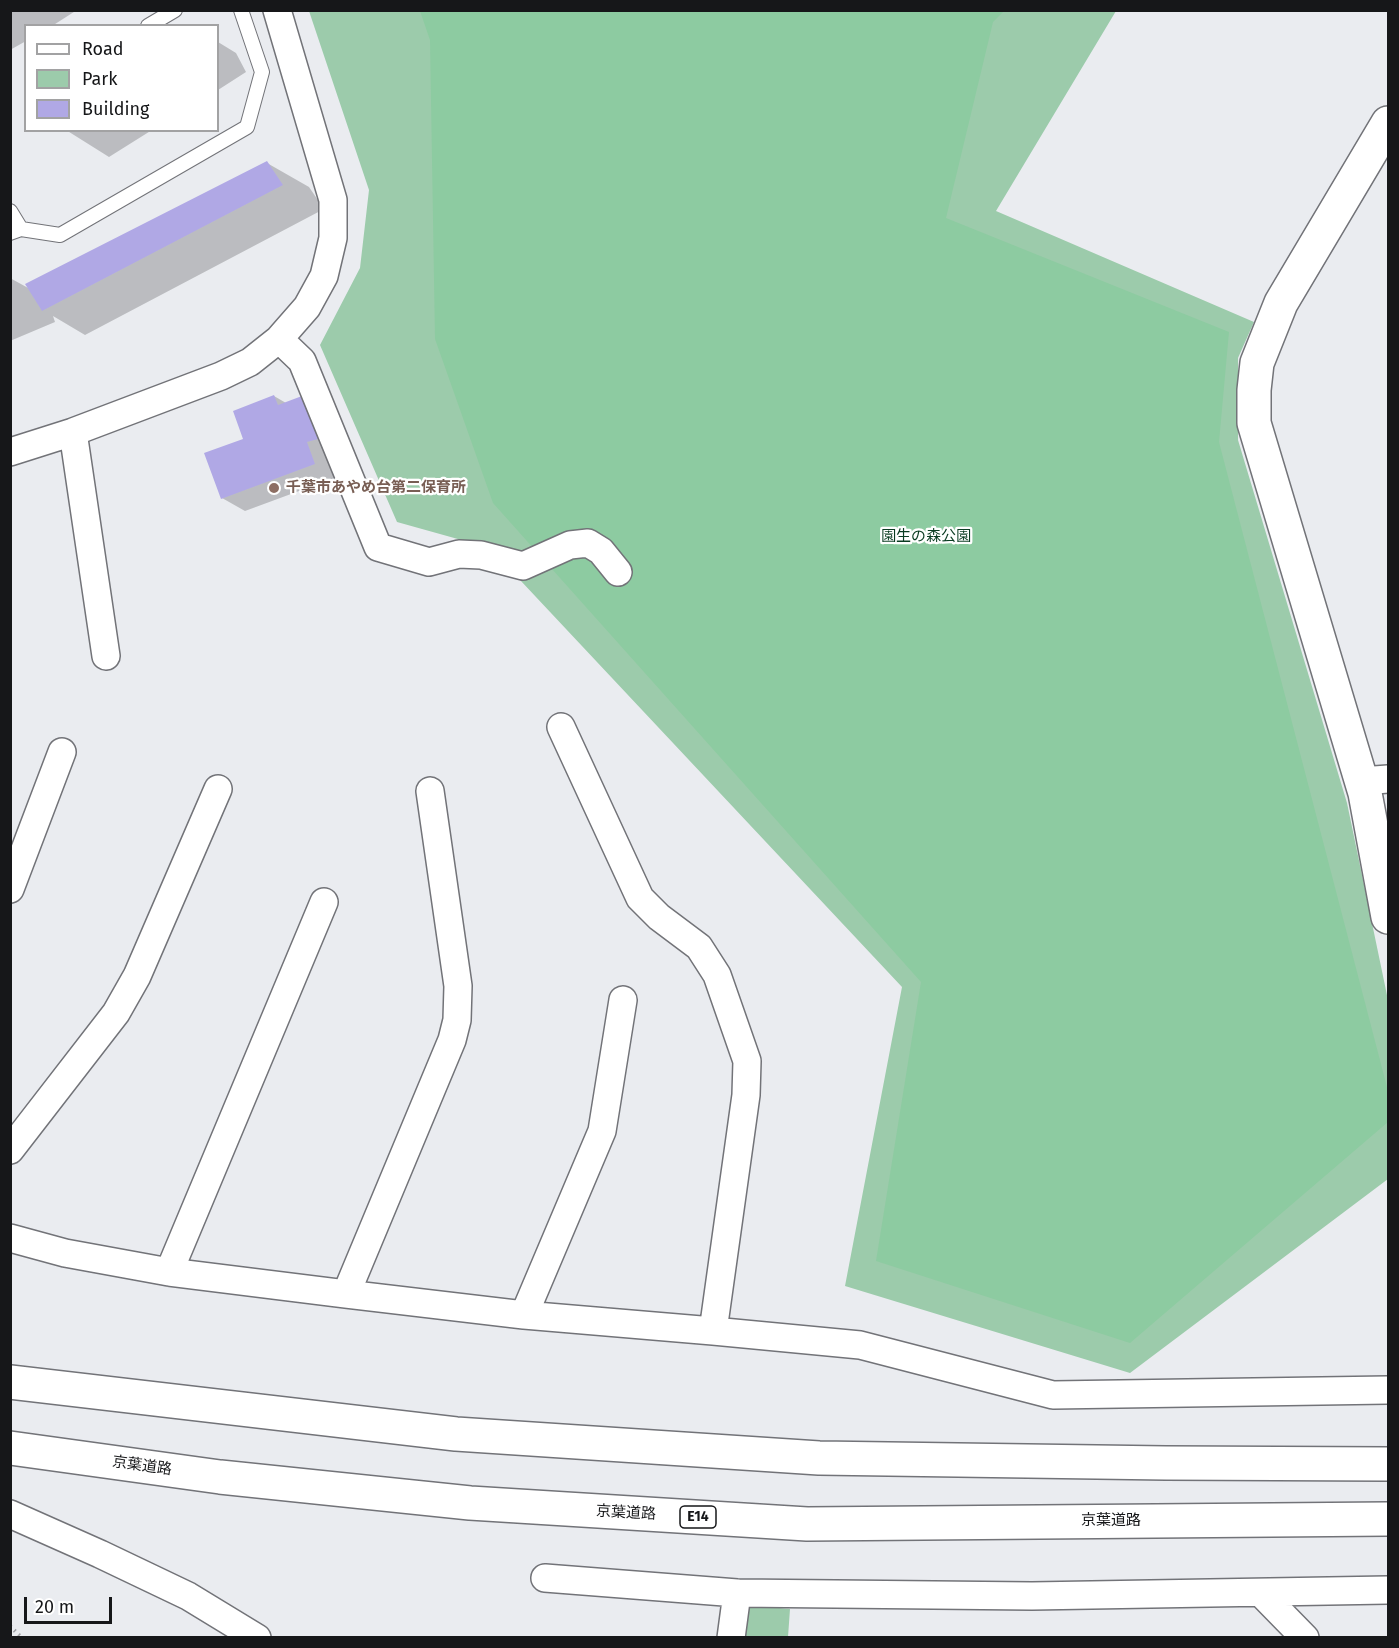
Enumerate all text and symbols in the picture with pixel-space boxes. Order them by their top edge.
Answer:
legend [24,24,219,132]
text: Road [82,38,124,60]
text: Park [82,68,117,90]
text: Building [82,98,149,120]
place label: 千葉市あやめ台第二保育所 [286,479,466,497]
marker: 千葉市あやめ台第二保育所 [267,481,281,495]
park label: 園生の森公園 [881,528,971,546]
street label: 京葉道路 [111,1453,173,1479]
street label: 京葉道路 [596,1502,656,1524]
road number: E14 [680,1506,716,1528]
street label: 京葉道路 [1081,1512,1141,1530]
scale bar [27,1585,116,1623]
text: 20 m [35,1596,74,1618]

